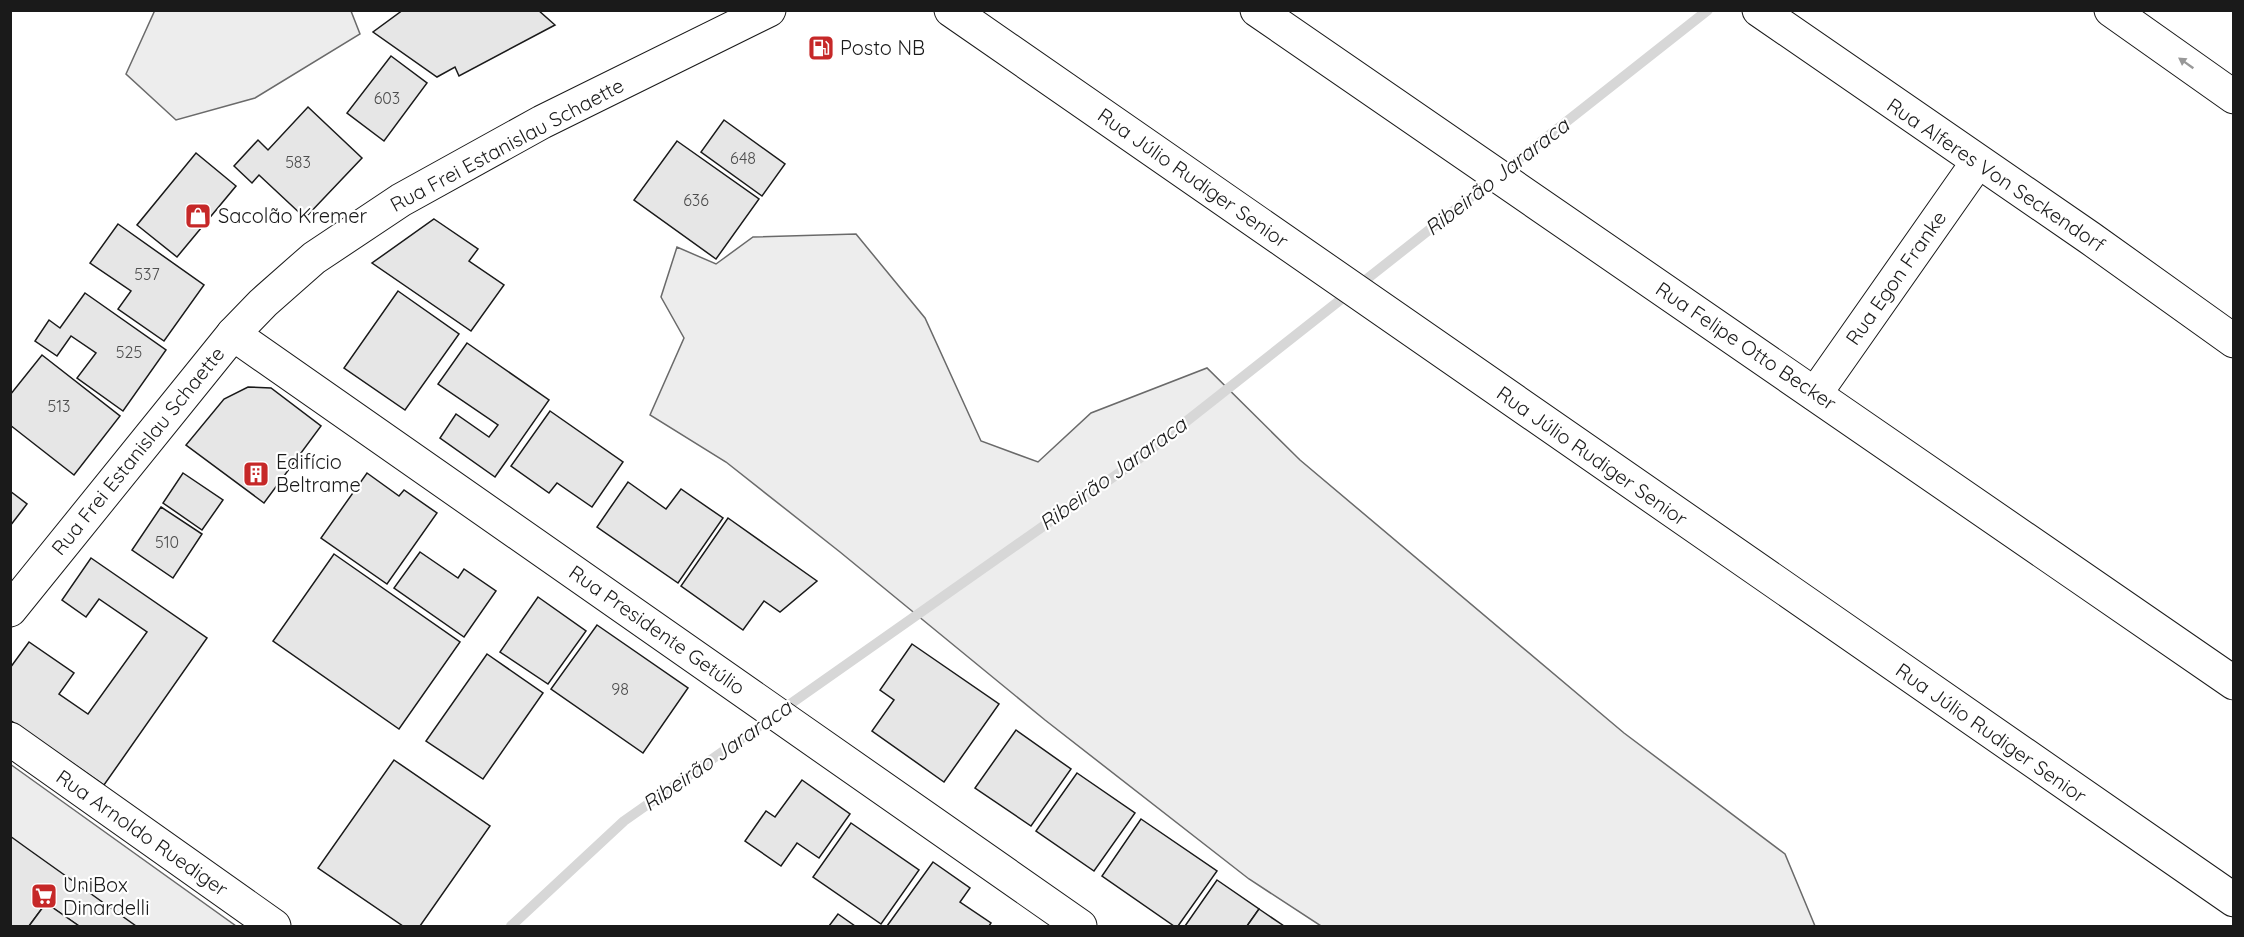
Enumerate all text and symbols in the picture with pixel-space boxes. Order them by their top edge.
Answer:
fuel station icon: Posto NB [806,33,836,63]
place label: Posto NB [840,35,925,60]
one-way arrow [2178,58,2193,70]
street label: Rua Frei Estanislau Schaette [386,72,628,217]
house number: 603 [374,88,400,108]
street label: Rua Alferes Von Seckendorf [1882,92,2110,257]
street label: Rua Júlio Rudiger Senior [1093,102,1294,253]
water label: Ribeirão Jararaca [1419,111,1575,241]
house number: 648 [730,148,756,168]
house number: 583 [285,152,311,172]
house number: 636 [683,190,709,210]
shop icon: Sacolão Kremer [183,201,213,231]
place label: Sacolão Kremer [218,203,367,228]
street label: Rua Egon Franke [1840,206,1951,350]
house number: 537 [134,264,160,284]
street label: Rua Felipe Otto Becker [1651,276,1842,416]
street label: Rua Frei Estanislau Schaette [46,341,229,560]
house number: 525 [116,342,142,362]
street label: Rua Júlio Rudiger Senior [1492,380,1693,531]
house number: 513 [47,396,71,416]
water label: Ribeirão Jararaca [1034,410,1192,535]
place label: Edifício Beltrame [276,449,361,497]
building icon: Edifício Beltrame [241,459,271,489]
house number: 510 [155,532,179,552]
street label: Rua Presidente Getúlio [564,559,750,700]
street label: Rua Júlio Rudiger Senior [1891,657,2092,808]
house number: 98 [611,679,629,699]
water label: Ribeirão Jararaca [637,693,797,816]
street label: Rua Arnoldo Ruediger [52,764,233,901]
place label: UniBox Dinardelli [63,872,150,920]
supermarket icon: UniBox Dinardelli [29,881,59,911]

